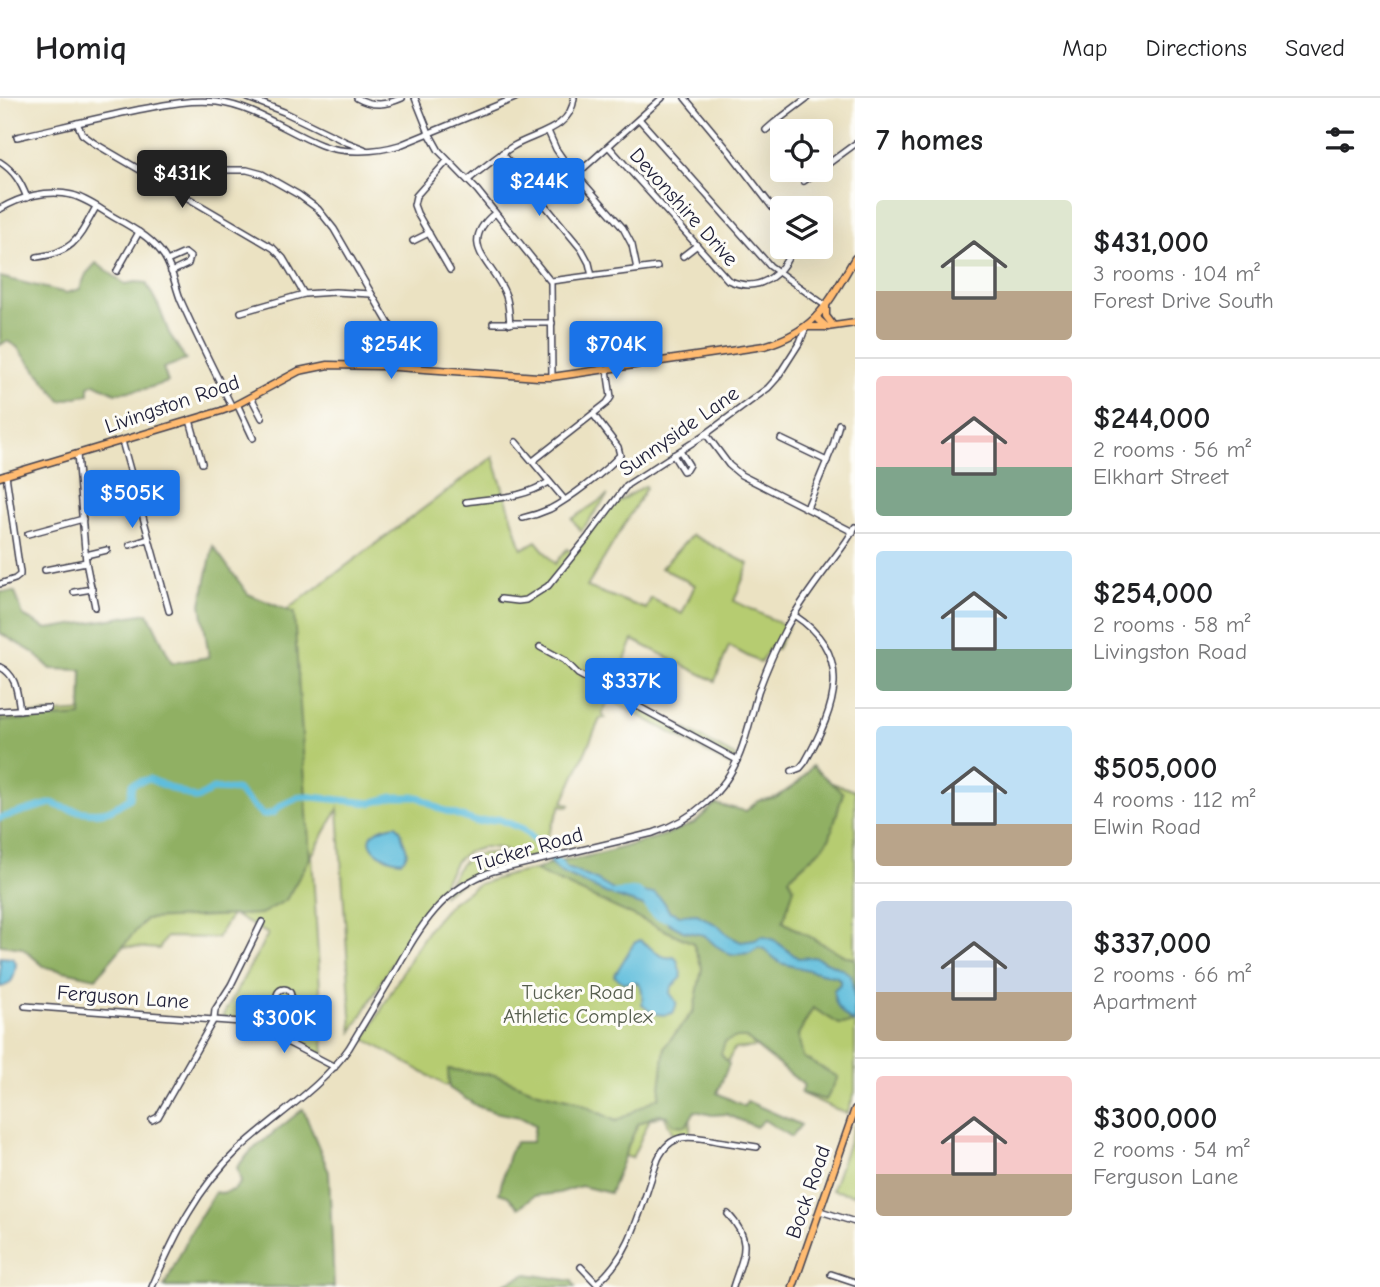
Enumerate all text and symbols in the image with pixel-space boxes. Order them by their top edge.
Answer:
text: Homiq [35,29,127,67]
text: Map [1062,34,1108,62]
text: Directions [1146,34,1247,62]
text: Saved [1285,34,1345,62]
map controls [770,119,833,259]
button: locate [770,119,833,182]
icon: filters [1321,121,1359,159]
text: 7 homes [876,123,983,158]
street label: Devonshire Drive [625,143,743,271]
pin: $431K [133,150,231,210]
pin: $244K [490,158,588,218]
text: $431K [153,159,211,186]
text: $244K [509,167,569,194]
button: layers [770,196,833,259]
text: $431,000 [1093,225,1209,260]
icon: home [932,228,1016,312]
text: 3 rooms · 104 m² [1093,260,1260,287]
text: Forest Drive South [1093,287,1274,314]
pin: $254K [342,322,440,381]
pin: $704K [567,322,665,381]
text: $254K [360,330,422,357]
text: $704K [585,330,647,357]
street label: Livingston Road [102,370,242,438]
street label: Sunnyside Lane [615,381,743,481]
text: $244,000 [1093,401,1210,436]
icon: home [932,404,1016,488]
text: 2 rooms · 56 m² [1093,436,1251,463]
text: Elkhart Street [1093,463,1228,490]
pin: $505K [83,470,181,530]
text: $505K [100,479,164,506]
text: $254,000 [1093,576,1213,611]
icon: home [932,579,1016,663]
text: 2 rooms · 58 m² [1093,611,1251,638]
text: Livingston Road [1093,638,1247,665]
pin: $337K [582,658,680,718]
text: $337K [601,667,661,694]
text: $505,000 [1093,751,1217,786]
icon: home [932,754,1016,838]
text: 4 rooms · 112 m² [1093,786,1256,813]
text: Elwin Road [1093,813,1201,840]
street label: Tucker Road [471,822,585,876]
text: $337,000 [1093,926,1211,961]
icon: home [932,929,1016,1013]
text: 2 rooms · 66 m² [1093,961,1251,988]
street label: Ferguson Lane [56,980,190,1014]
park label: Tucker Road Athletic Complex [503,980,653,1028]
text: Apartment [1093,988,1196,1015]
pin: $300K [235,996,333,1055]
text: $300K [252,1004,316,1031]
text: $300,000 [1093,1101,1217,1136]
icon: home [932,1104,1016,1188]
text: 2 rooms · 54 m² [1093,1136,1250,1163]
street label: Bock Road [781,1142,835,1242]
text: Ferguson Lane [1093,1163,1238,1190]

